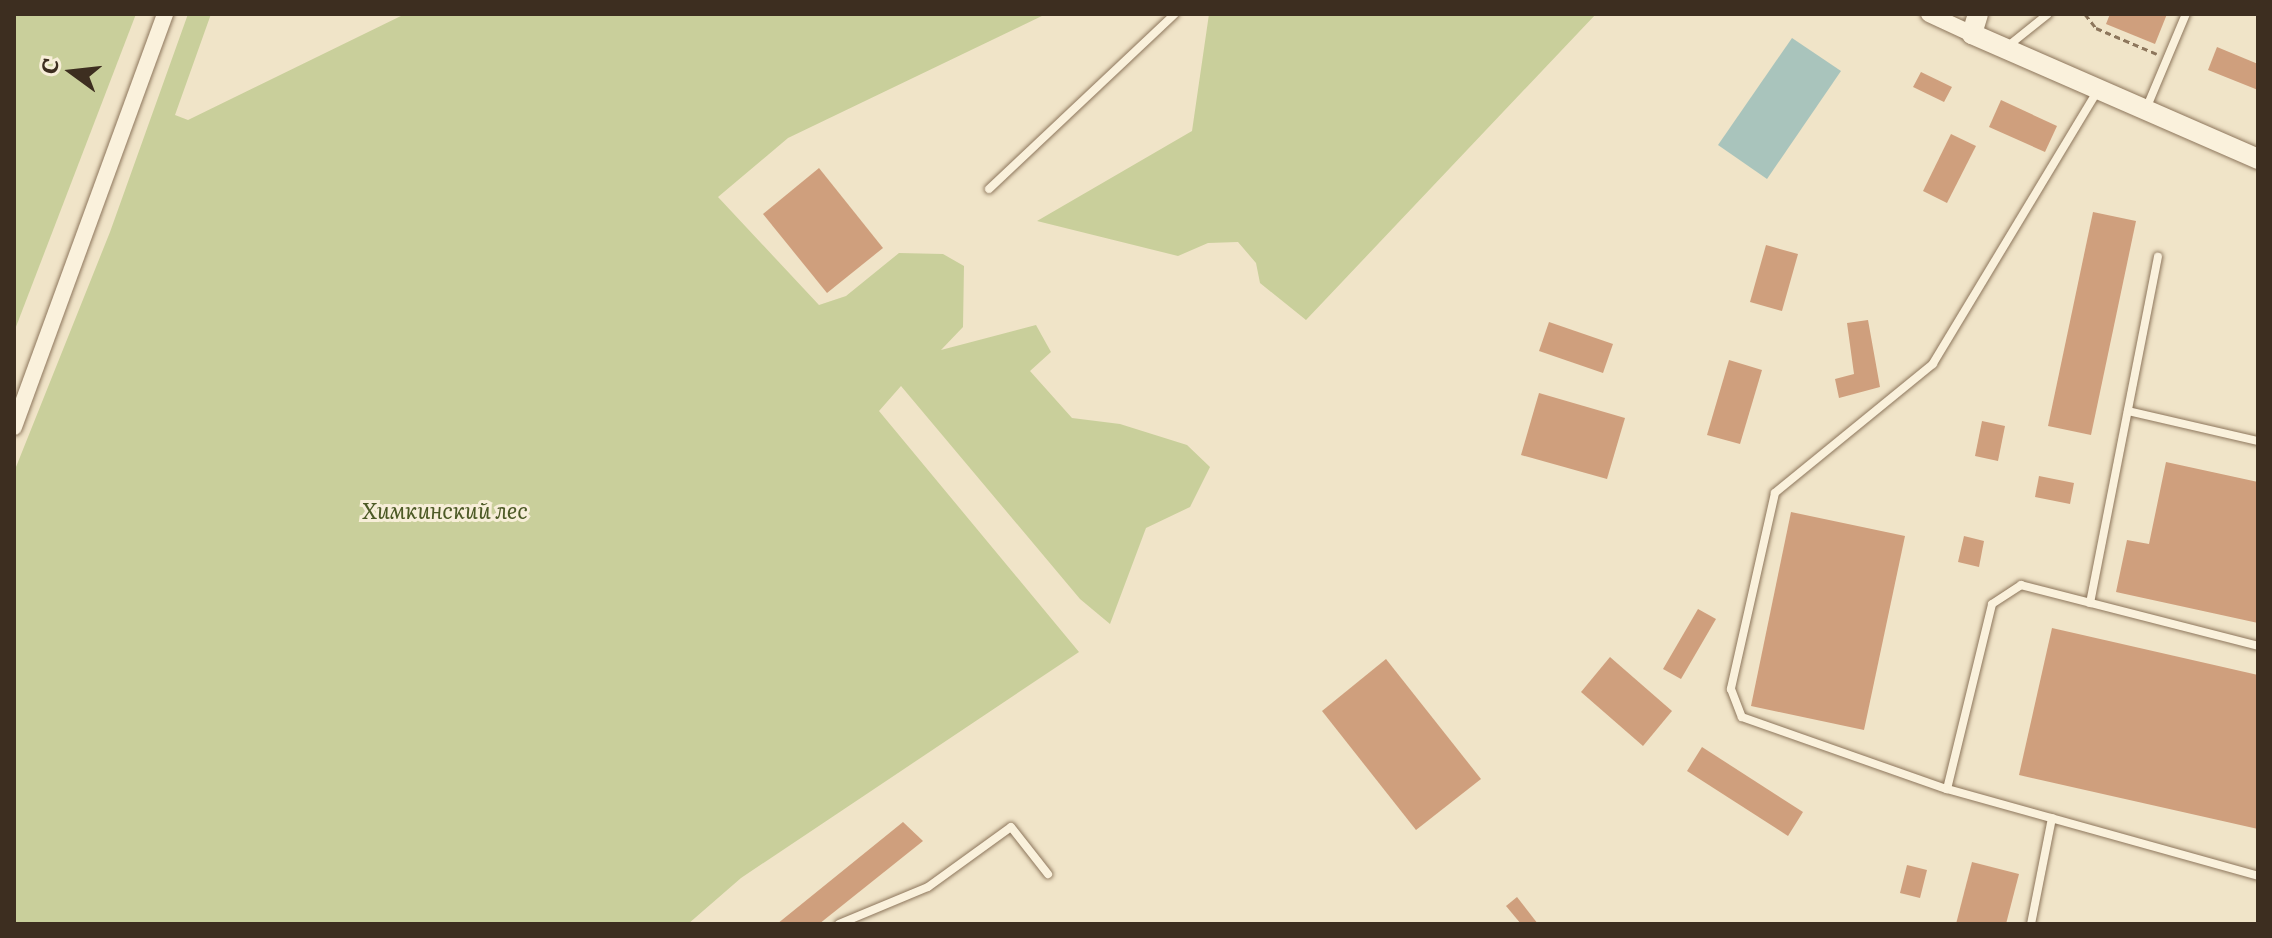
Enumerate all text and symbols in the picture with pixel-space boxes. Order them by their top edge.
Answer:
north arrow [32,32,112,112]
text: С [30,54,66,77]
park label: Химкинский лес [362,497,528,523]

